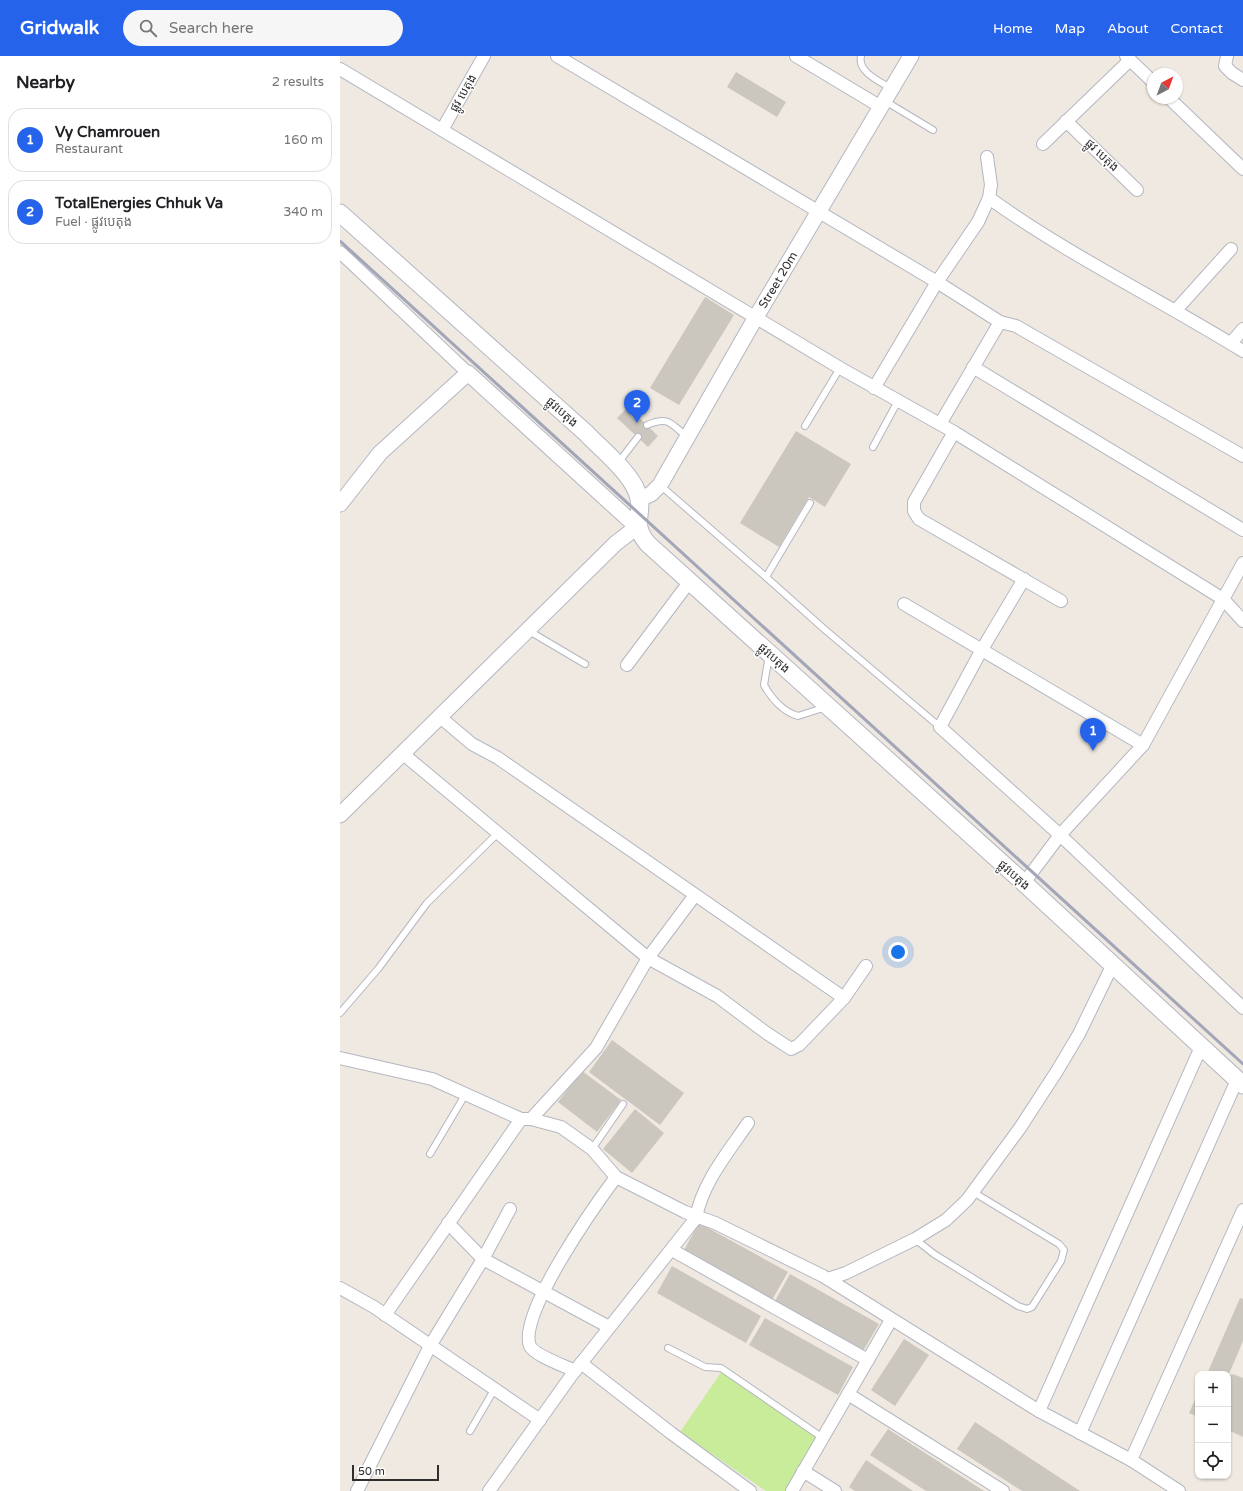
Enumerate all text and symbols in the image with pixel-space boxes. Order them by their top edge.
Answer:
search box [123,10,403,46]
text: Gridwalk [20,17,99,39]
icon: search [137,17,159,39]
text: Search here [169,19,253,37]
text: Home [993,20,1033,37]
text: Map [1055,20,1085,37]
text: About [1107,20,1149,37]
text: Contact [1171,20,1223,37]
north arrow [1147,68,1183,104]
text: Nearby [16,72,75,93]
street label: ផ្លូវ បេតុង [447,72,482,116]
text: 2 results [272,74,324,90]
text: Vy Chamrouen [55,123,160,141]
text: 1 [26,132,34,148]
text: 160 m [283,132,323,148]
street label: ផ្លូវ បេតុង [1080,136,1122,177]
text: Restaurant [55,141,123,157]
text: TotalEnergies Chhuk Va [55,194,223,212]
text: 2 [26,204,34,220]
text: 340 m [283,204,323,220]
text: Fuel · ផ្លូវបេតុង [55,214,132,230]
street label: Street 20m [756,249,800,311]
pin: 2 [624,390,650,423]
street label: ផ្លូវបេតុង [541,394,581,433]
street label: ផ្លូវបេតុង [753,640,793,679]
pin: 1 [1080,718,1106,751]
street label: ផ្លូវបេតុង [993,857,1033,896]
your location [888,942,908,962]
map controls [1195,1371,1231,1479]
button: + [1195,1371,1231,1407]
button: − [1195,1407,1231,1443]
button: locate [1195,1443,1231,1479]
scale bar [352,1463,439,1482]
text: 50 m [358,1465,385,1478]

